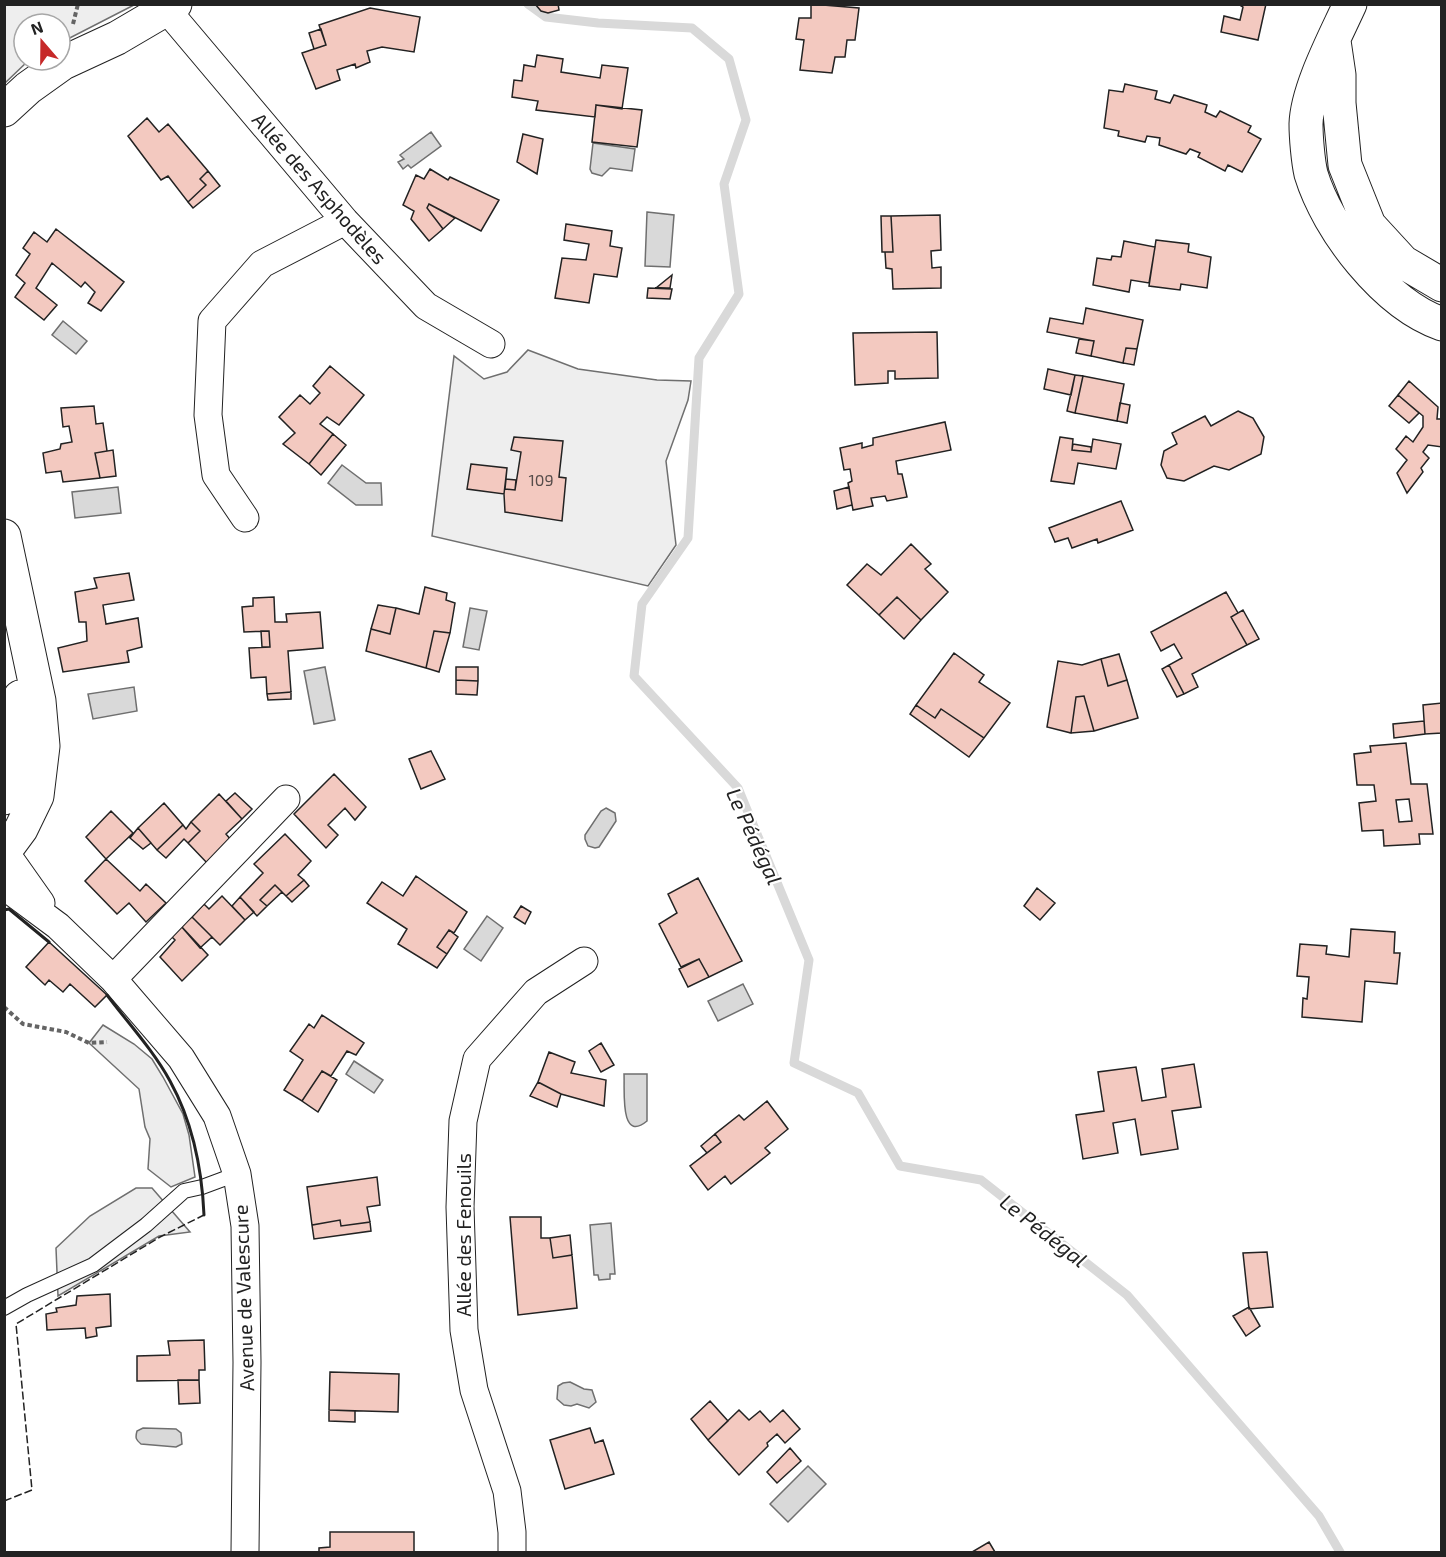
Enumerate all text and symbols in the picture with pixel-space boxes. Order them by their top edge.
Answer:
north arrow [12,12,72,72]
text: N [28,17,45,38]
street label: Allée des Asphodèles [248,107,392,269]
house number: 109 [528,470,554,489]
water label: Le Pédégal [722,784,788,888]
street label: Allée des Fenouils [451,1153,475,1317]
water label: Le Pédégal [995,1188,1093,1272]
street label: Avenue de Valescure [228,1204,258,1392]

